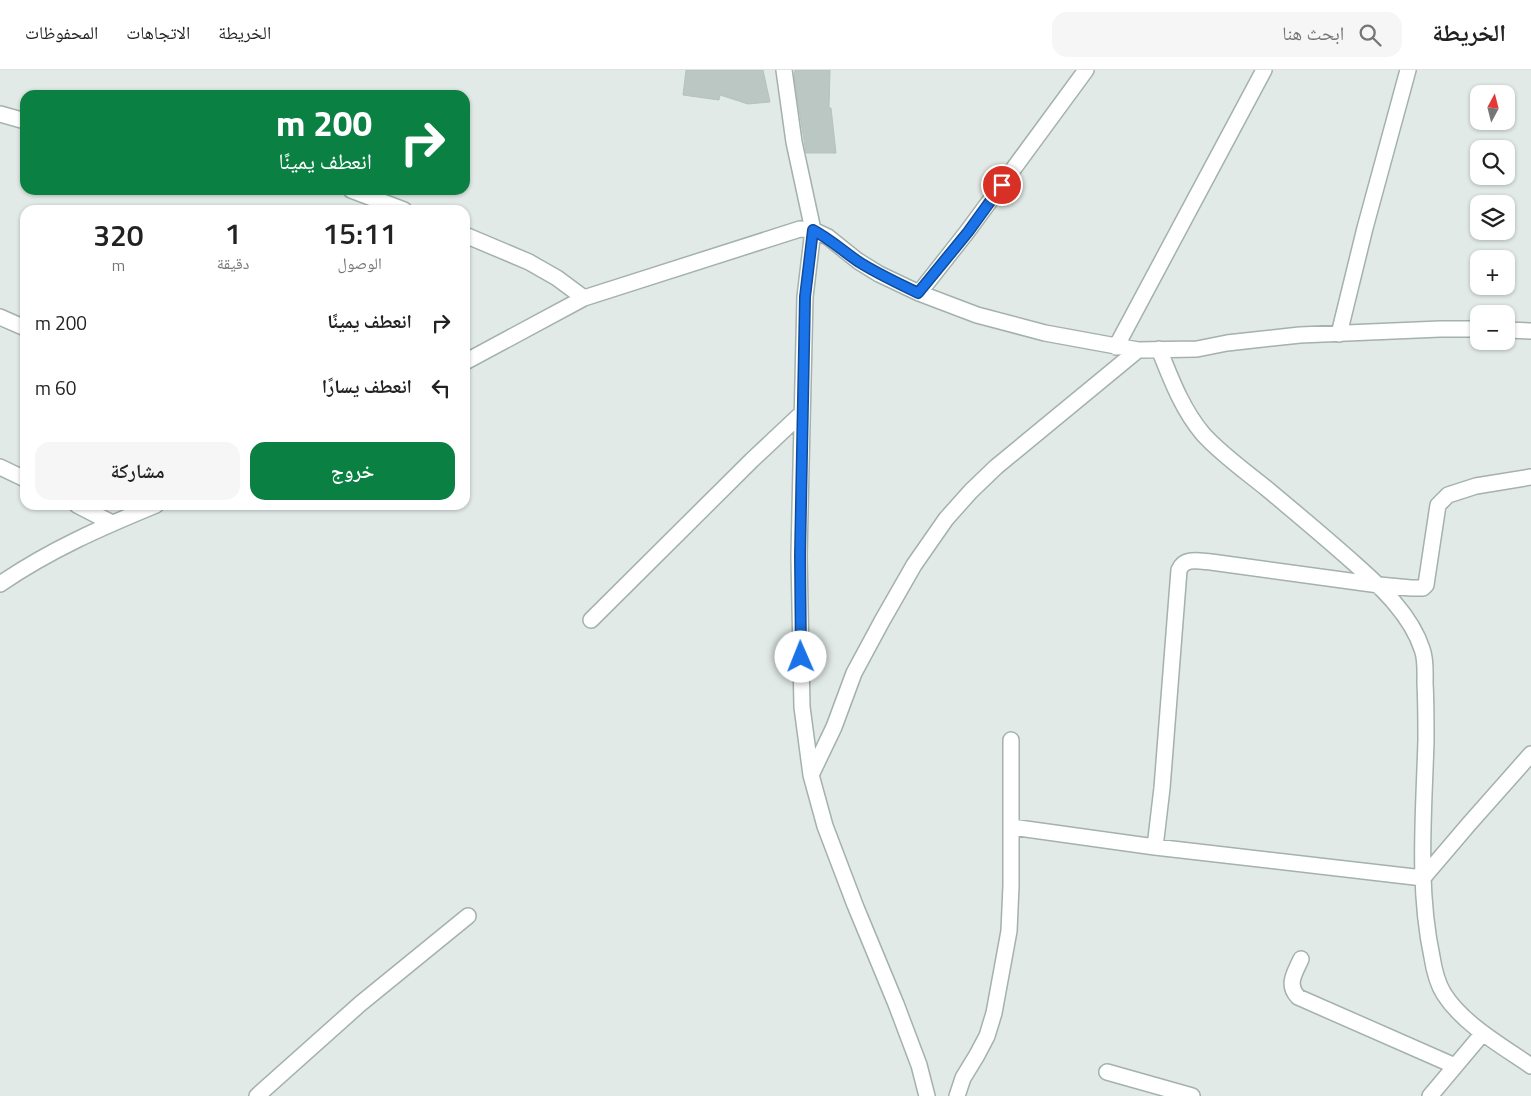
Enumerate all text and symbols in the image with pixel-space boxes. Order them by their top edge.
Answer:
search box [1052,12,1402,57]
text: الخريطة [1432,14,1506,50]
text: ابحث هنا [1282,18,1344,47]
text: المحفوظات [25,19,98,46]
text: الاتجاهات [126,19,190,46]
text: الخريطة [218,19,271,46]
icon: search [1356,21,1384,49]
north arrow [1470,85,1515,130]
map controls [1470,85,1515,350]
text: 200 m [276,96,372,150]
icon: right [390,110,455,175]
button: search [1470,140,1515,185]
text: انعطف يمينًا [278,144,372,178]
pin [981,164,1023,206]
icon: arrive [988,171,1016,199]
button: layers [1470,195,1515,240]
text: 1 [225,210,241,256]
text: 15:11 [322,210,397,256]
text: 320 [93,212,144,258]
button: + [1470,250,1515,295]
text: دقيقة [217,251,249,275]
text: الوصول [338,251,382,275]
text: m [112,253,125,277]
button: − [1470,305,1515,350]
text: انعطف يمينًا [327,306,412,335]
text: 200 m [35,308,87,337]
icon: right [427,309,455,337]
text: انعطف يسارًا [322,371,412,400]
text: 60 m [35,373,76,402]
icon: left [427,374,455,402]
button: مشاركة [35,442,240,500]
button: خروج [250,442,455,500]
position arrow [774,630,826,682]

